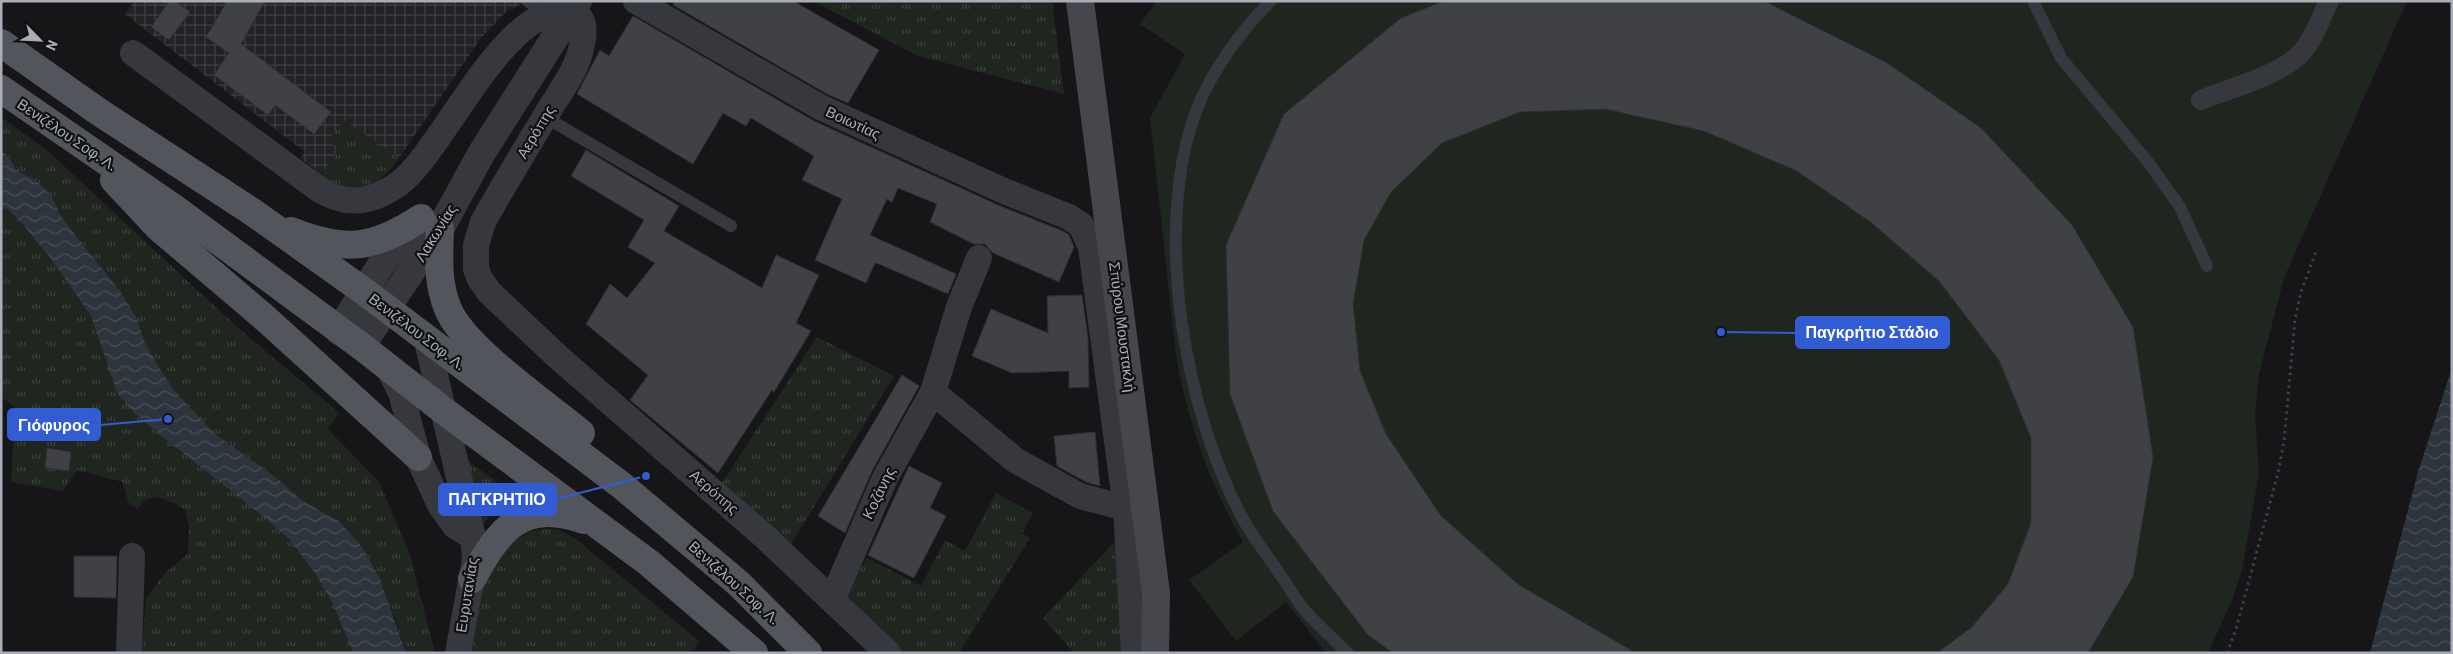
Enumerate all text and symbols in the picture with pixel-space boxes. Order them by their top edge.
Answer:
north arrow [15,15,65,65]
text: N [43,38,62,53]
street label: Βενιζέλου Σοφ. Λ. [14,94,121,174]
street label: Αερόπης [512,102,558,161]
street label: Βοιωτίας [823,102,884,143]
street label: Λακωνίας [410,200,460,265]
street label: Σπύρου Μουστακλή [1106,261,1140,393]
street label: Βενιζέλου Σοφ. Λ. [366,289,469,373]
callout: Παγκρήτιο Στάδιο [1796,317,1949,348]
text: Παγκρήτιο Στάδιο [1805,322,1939,341]
callout: Γιόφυρος [8,409,100,440]
text: Γιόφυρος [18,415,90,435]
street label: Κοζάνης [858,464,898,521]
street label: Αερόπης [687,465,743,517]
callout: ΠΑΓΚΡΗΤΙΙΟ [439,484,556,515]
text: ΠΑΓΚΡΗΤΙΙΟ [448,489,546,508]
street label: Βενιζέλου Σοφ. Λ. [685,537,784,628]
street label: Ευρυτανίας [451,556,481,634]

